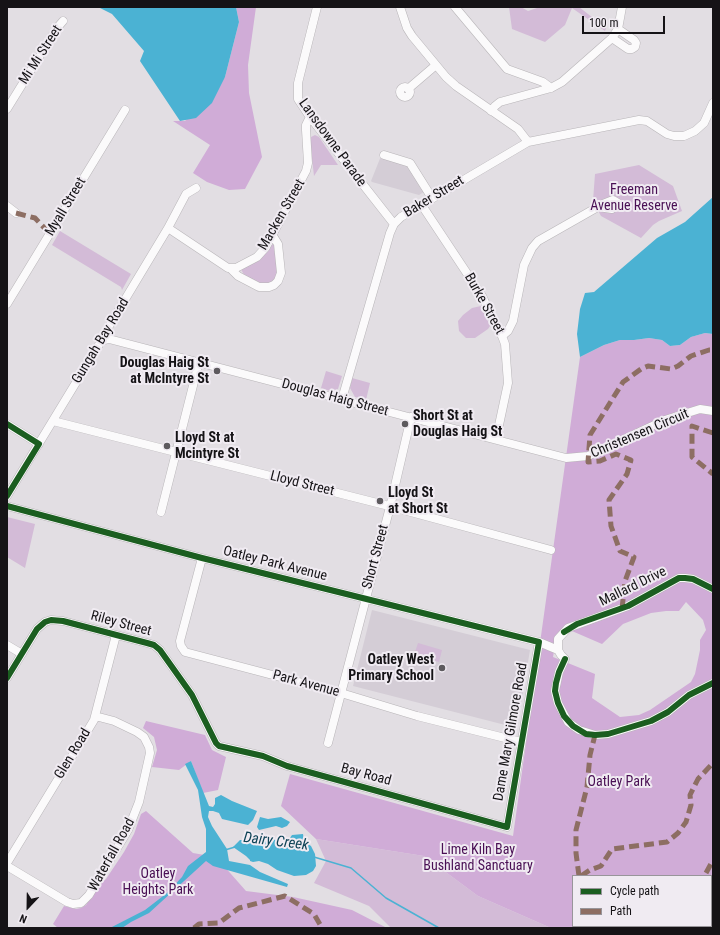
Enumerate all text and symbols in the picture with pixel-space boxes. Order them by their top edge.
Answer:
scale bar [584,8,667,34]
text: 100 m [589,16,619,30]
street label: Mi Mi Street [16,22,66,88]
street label: Lansdowne Parade [294,96,370,190]
street label: Baker Street [401,172,467,222]
street label: Myall Street [42,175,90,239]
street label: Macken Street [255,176,309,254]
park label: Freeman Avenue Reserve [590,182,678,214]
street label: Burke Street [460,270,508,338]
street label: Gungah Bay Road [69,295,133,387]
place label: Douglas Haig St at McIntyre St [120,355,209,388]
marker: Douglas Haig St at McIntyre St [212,366,222,376]
street label: Douglas Haig Street [280,376,390,420]
street label: Christensen Circuit [588,406,692,462]
place label: Short St at Douglas Haig St [413,408,502,440]
marker: Short St at Douglas Haig St [400,419,410,429]
place label: Lloyd St at Mcintyre St [175,430,239,462]
marker: Lloyd St at Mcintyre St [162,441,172,451]
street label: Lloyd Street [268,468,336,500]
place label: Lloyd St at Short St [388,485,448,518]
marker: Lloyd St at Short St [375,496,385,506]
street label: Short Street [359,523,393,591]
street label: Oatley Park Avenue [221,543,329,585]
street label: Mallard Drive [597,564,669,610]
street label: Riley Street [89,608,153,640]
place label: Oatley West Primary School [348,652,434,684]
street label: Dame Mary Gilmore Road [491,662,531,802]
marker: Oatley West Primary School [437,663,447,673]
street label: Park Avenue [271,667,341,701]
street label: Glen Road [51,726,95,782]
street label: Bay Road [339,760,393,790]
park label: Oatley Park [588,774,650,790]
street label: Waterfall Road [85,815,139,895]
water label: Dairy Creek [242,829,310,855]
park label: Lime Kiln Bay Bushland Sanctuary [423,842,533,874]
park label: Oatley Heights Park [123,866,193,898]
legend [572,875,712,927]
text: Cycle path [610,884,659,898]
north arrow [8,887,48,927]
text: Path [610,904,632,918]
text: N [18,911,29,926]

